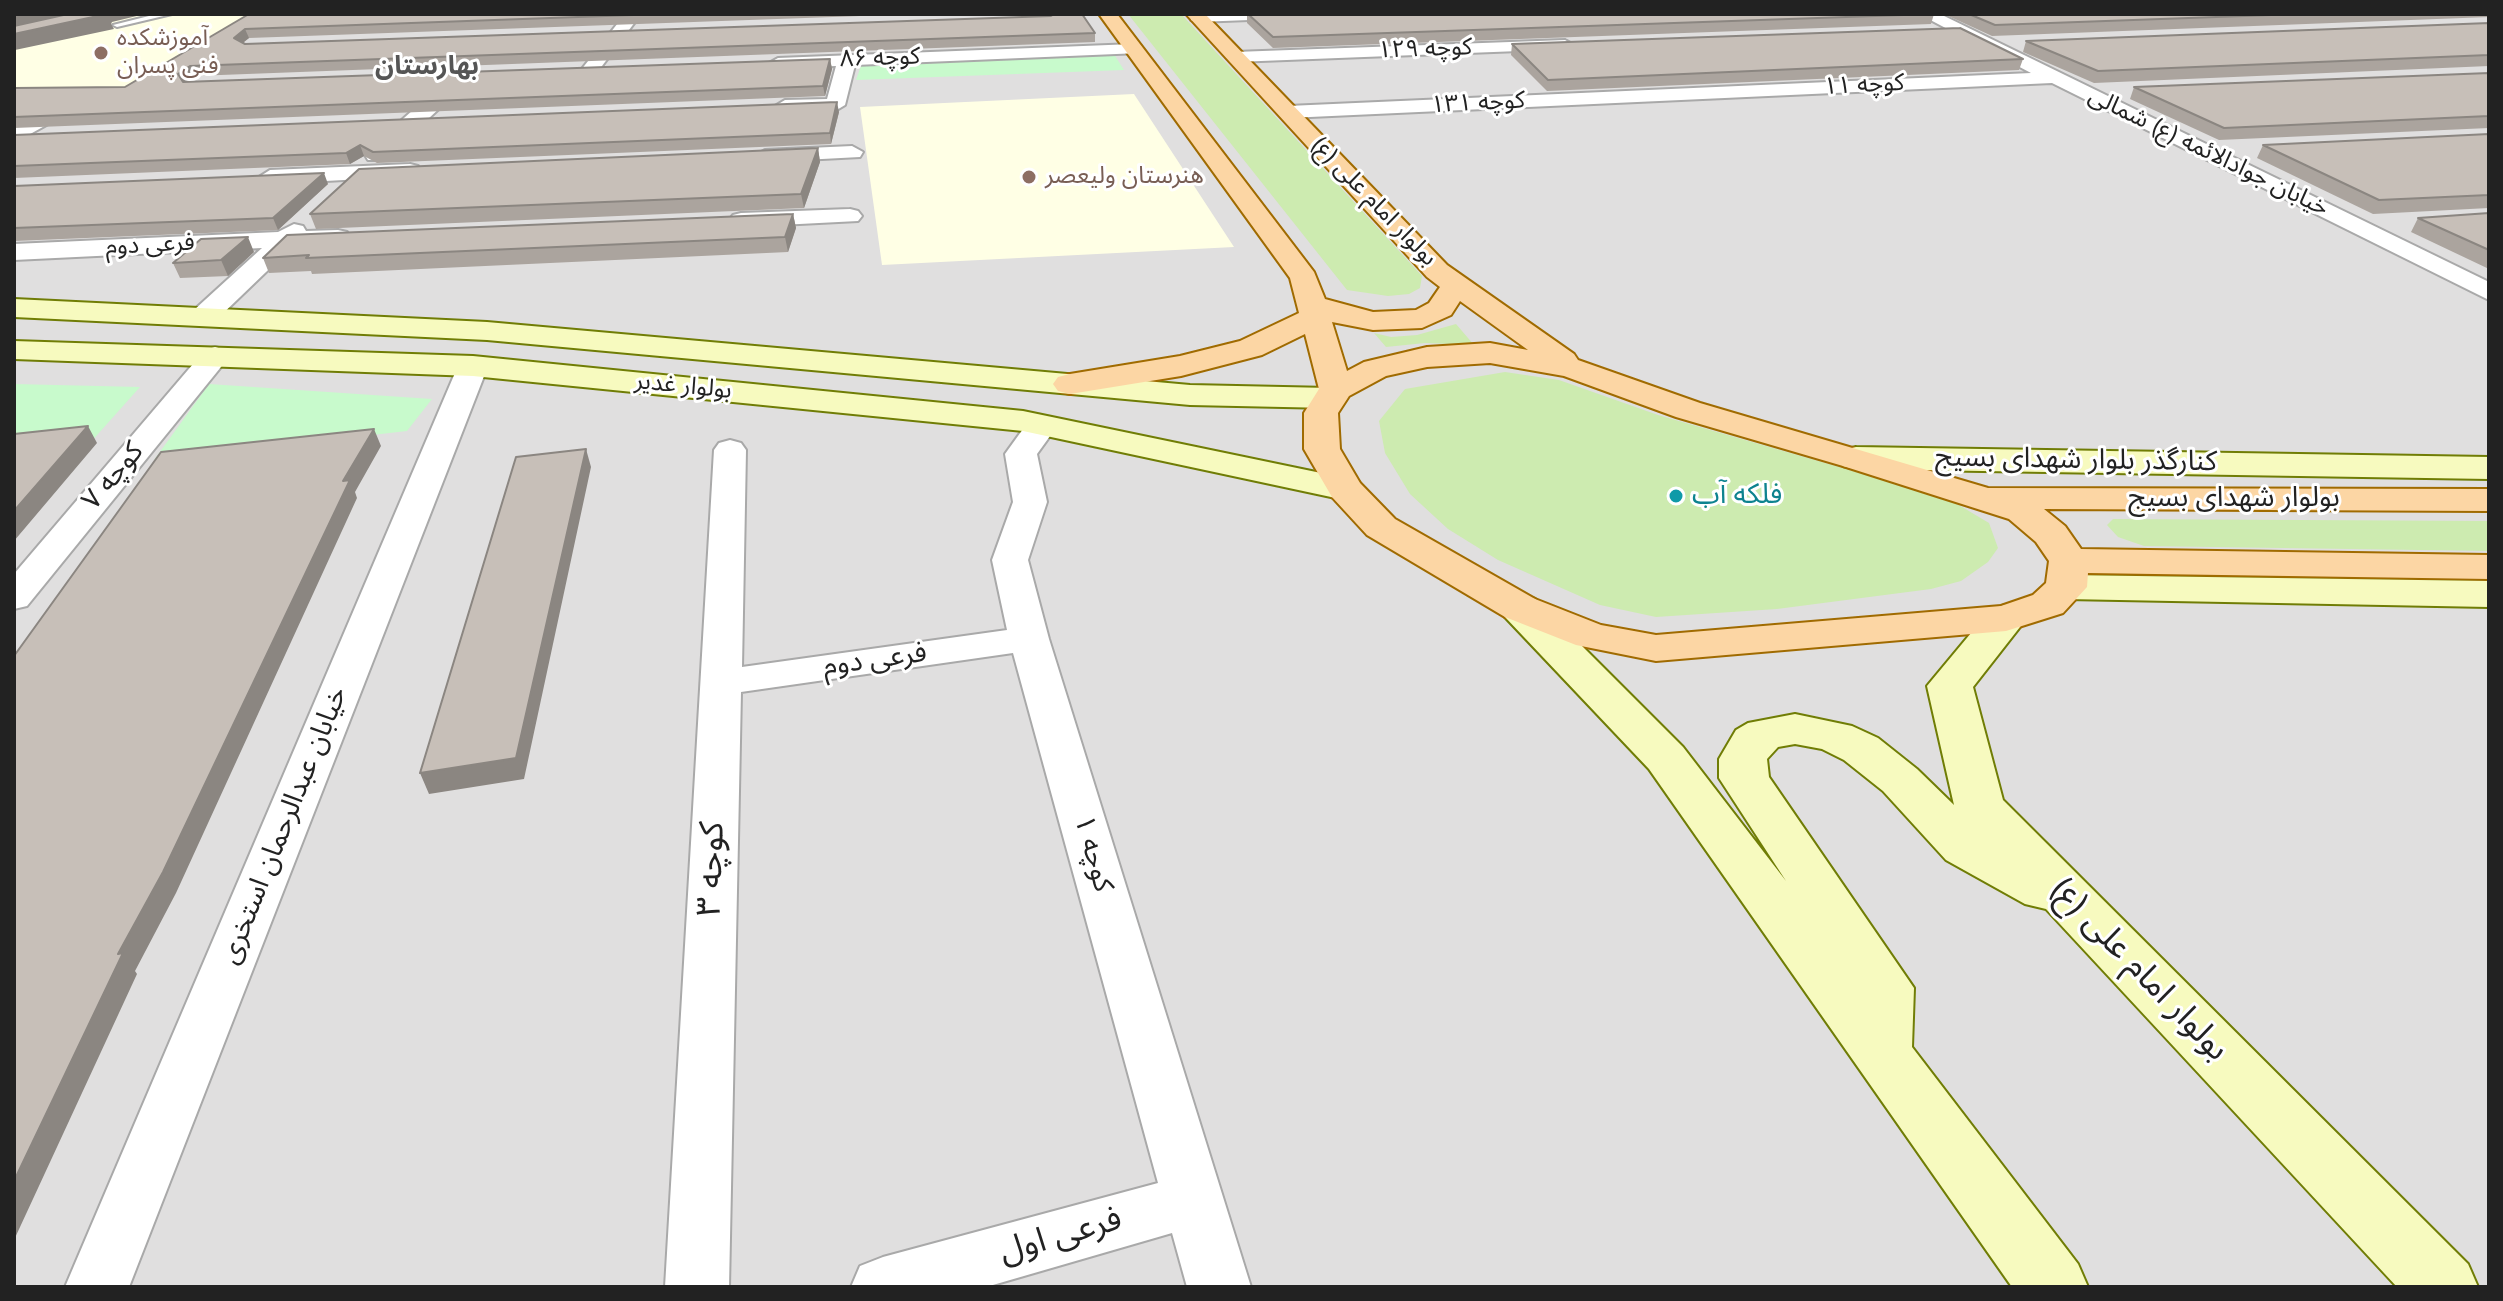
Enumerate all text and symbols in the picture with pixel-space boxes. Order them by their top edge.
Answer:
place label: آموزشکده فنی پسران [117,25,218,81]
street label: کوچه ۱۲۹ [1377,34,1473,66]
street label: کوچه ۸۶ [839,43,921,75]
marker: آموزشکده فنی پسران [92,44,110,62]
district label: بهارستان [375,52,479,84]
street label: کوچه ۱۱ [1823,70,1905,102]
street label: خیابان جوادالائمه (ع) شمالی [2083,82,2333,224]
street label: کوچه ۱۳۱ [1430,87,1526,121]
street label: بولوار امام علی (ع) [1304,131,1442,273]
place label: هنرستان ولیعصر [1045,163,1204,191]
marker: هنرستان ولیعصر [1020,168,1038,186]
street label: فرعی دوم [105,229,195,263]
street label: بولوار غدیر [633,368,733,406]
street label: کوچه ۷ [76,436,152,518]
street label: کنارگذر بلوار شهدای بسیج [1935,442,2217,480]
place label: فلکه آب [1692,479,1782,513]
street label: بولوار شهدای بسیج [2128,482,2340,516]
marker: فلکه آب [1667,487,1685,505]
street label: فرعی دوم [821,637,929,685]
street label: خیابان عبدالرحمان استخری [214,682,356,970]
street label: کوچه ۱ [1065,812,1119,896]
street label: کوچه ۳ [691,821,735,917]
street label: بولوار امام علی (ع) [2040,869,2236,1071]
street label: فرعی اول [995,1200,1127,1274]

